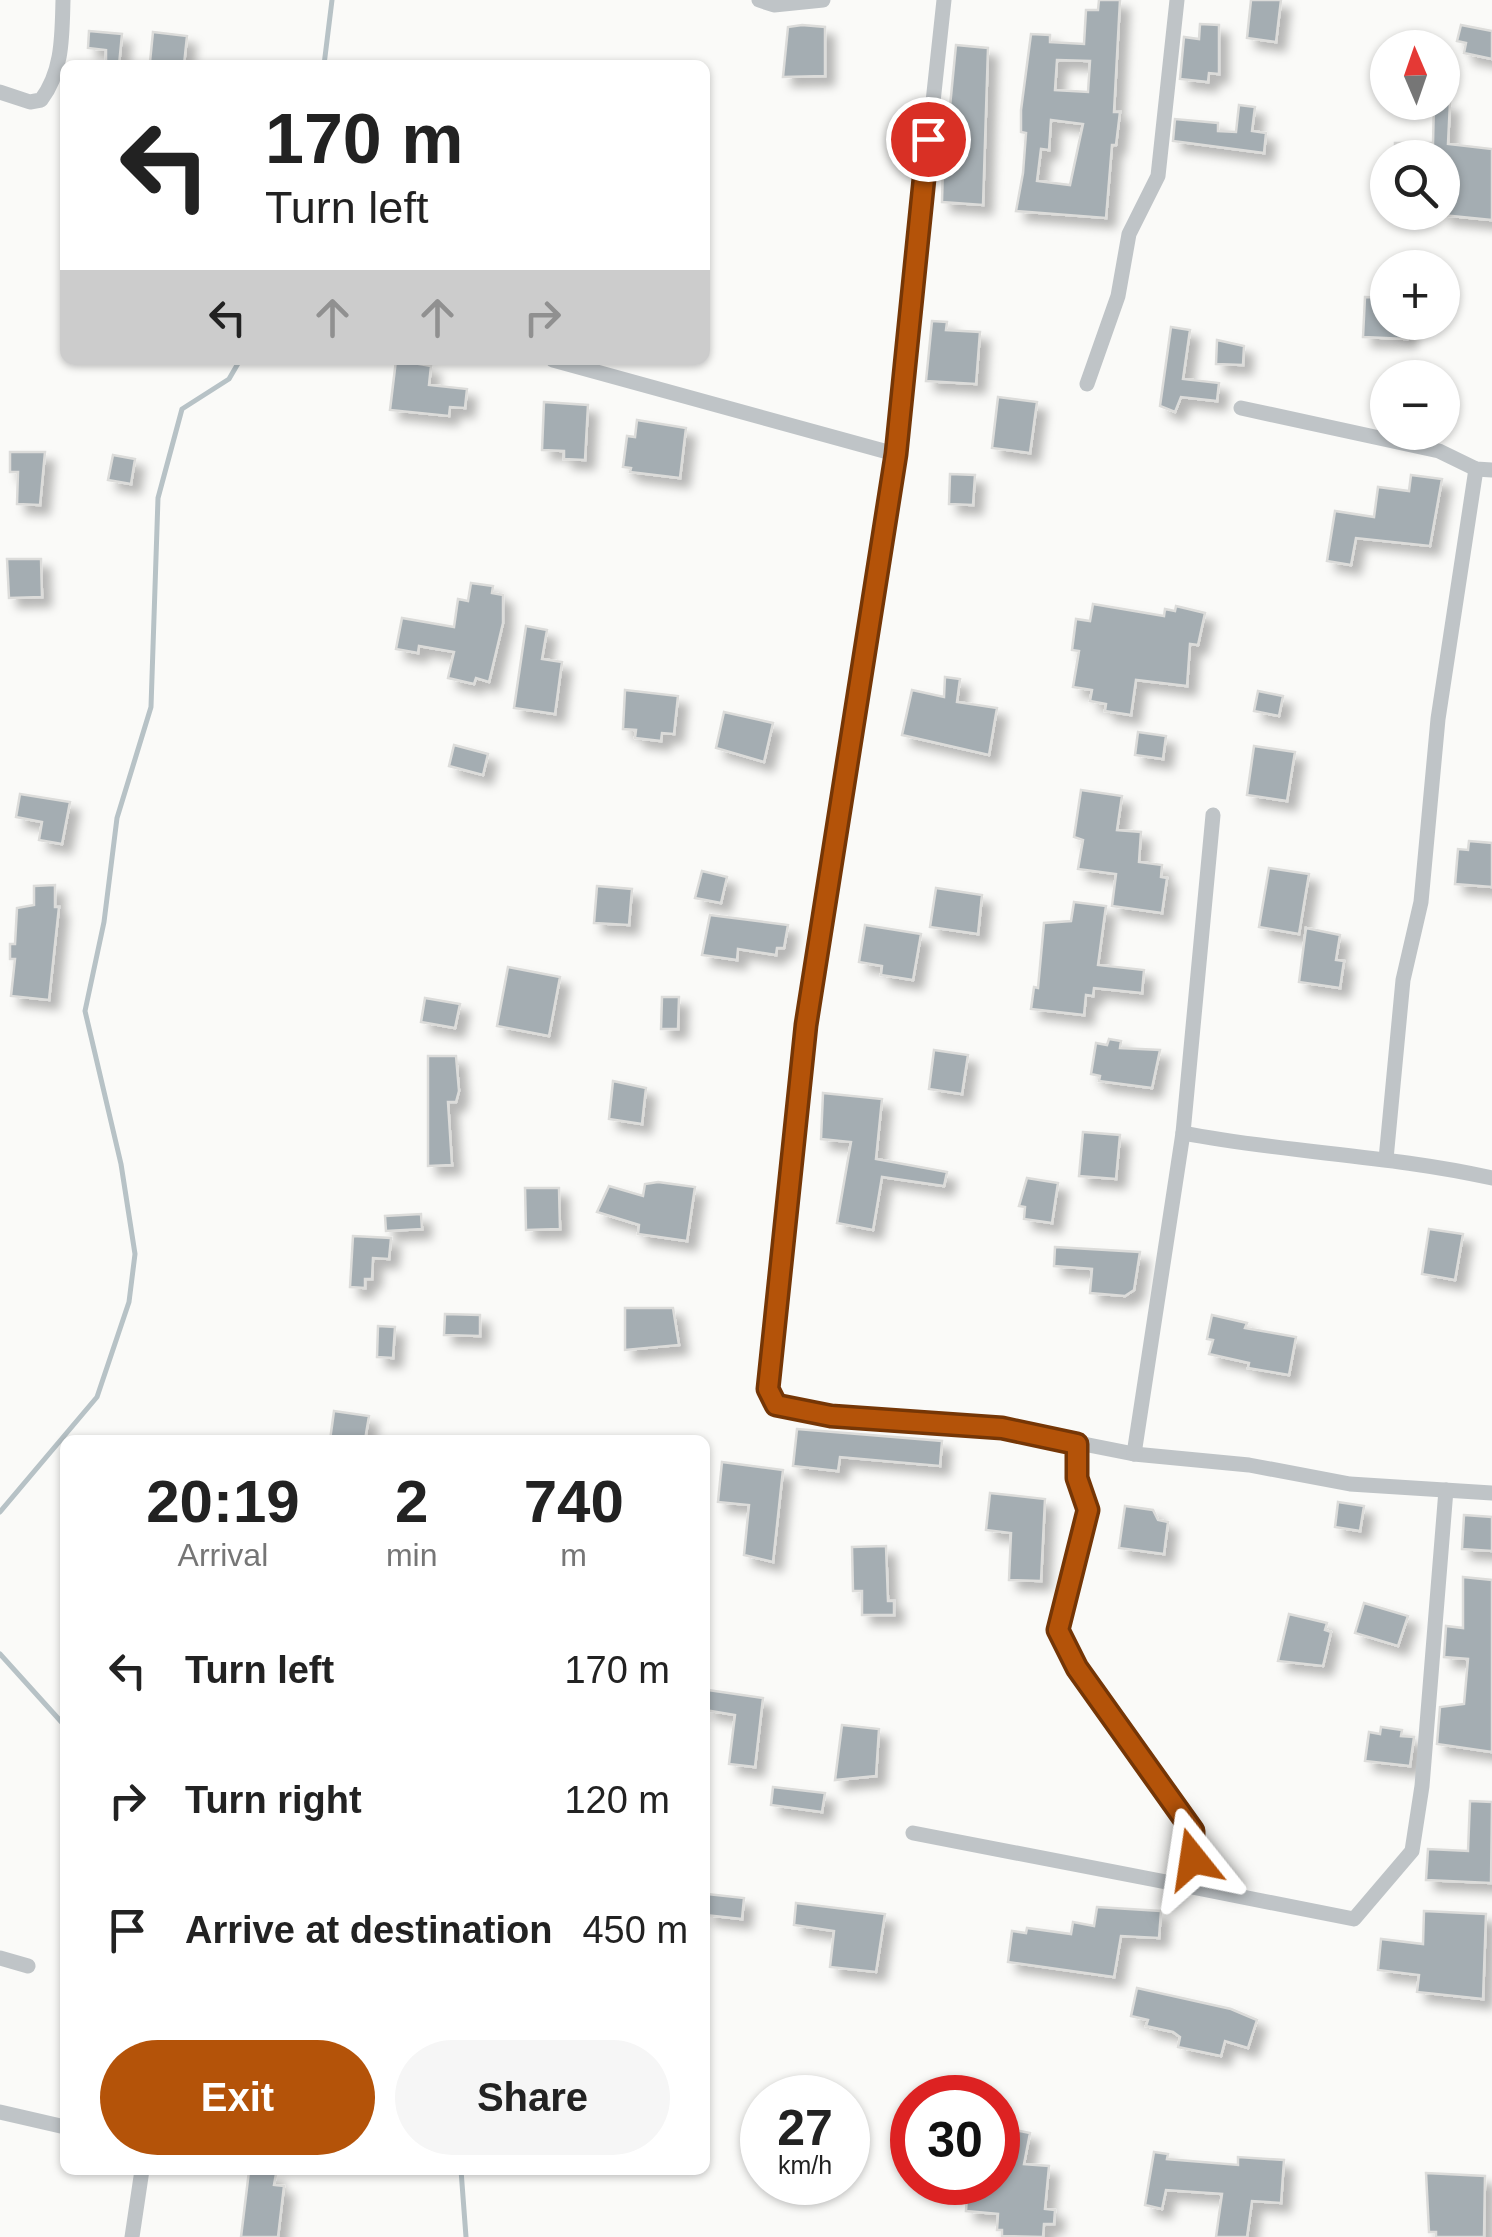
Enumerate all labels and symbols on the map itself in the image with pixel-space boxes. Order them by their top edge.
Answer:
north arrow [1370,30,1460,120]
pin [886,97,971,182]
position arrow [1141,1807,1245,1911]
speed limit sign: 30 [890,2075,1020,2205]

